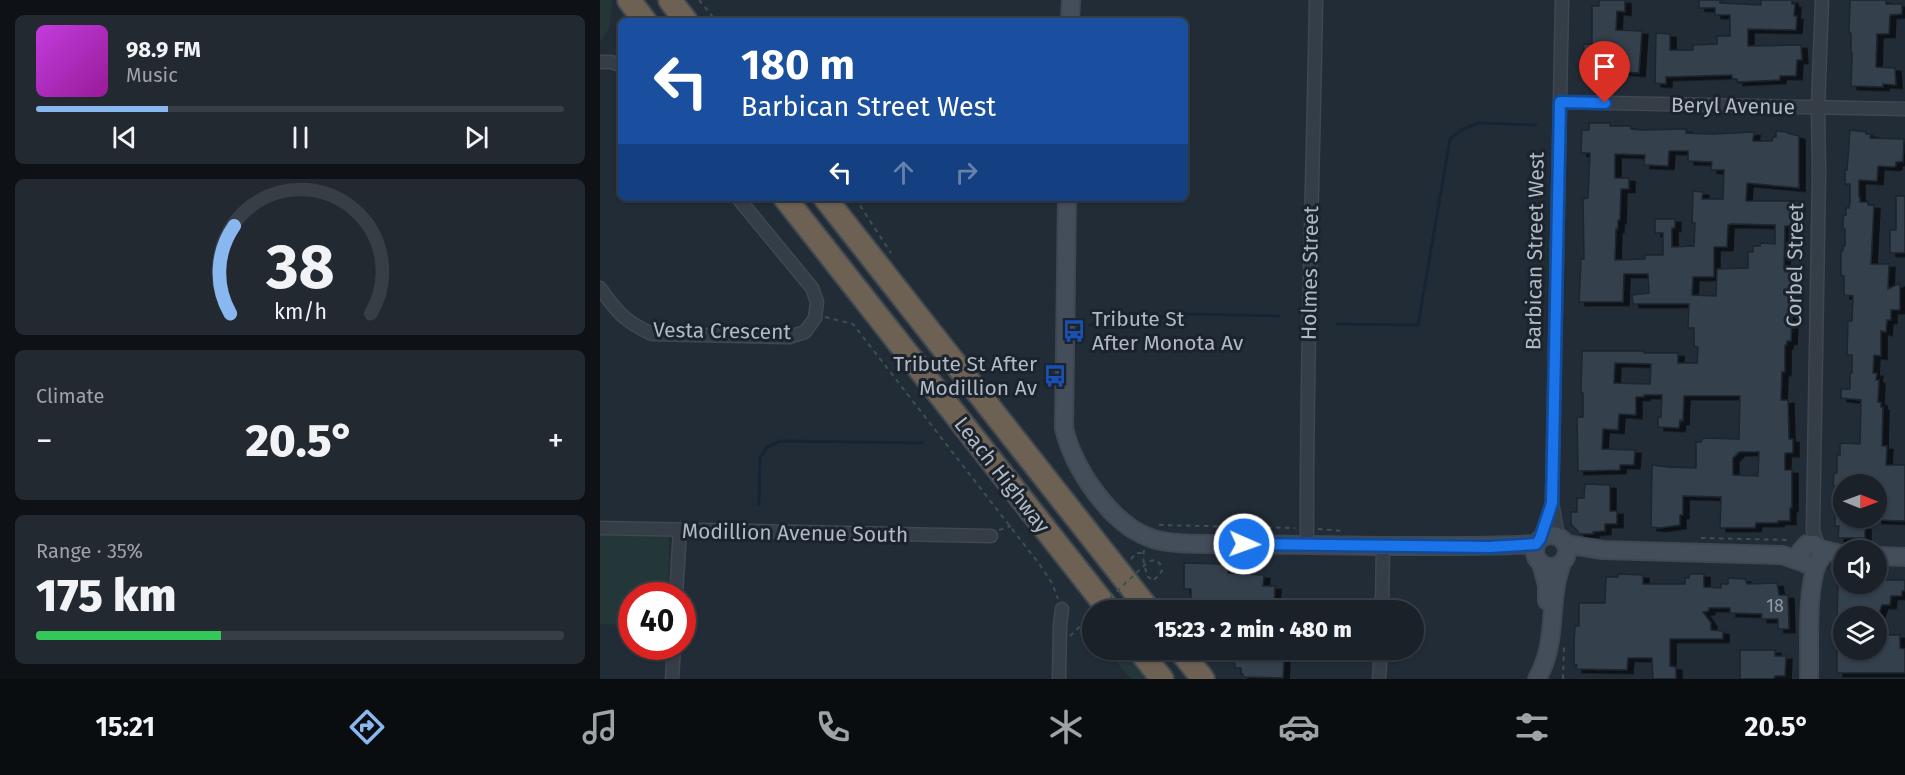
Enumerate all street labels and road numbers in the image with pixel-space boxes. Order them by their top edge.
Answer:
street label: Beryl Avenue [1671,92,1795,120]
street label: Barbican Street West [1520,151,1550,350]
street label: Corbel Street [1781,202,1809,327]
street label: Holmes Street [1296,205,1324,340]
street label: Vesta Crescent [653,317,792,345]
street label: Leach Highway [949,412,1056,539]
street label: Modillion Avenue South [682,518,908,548]

